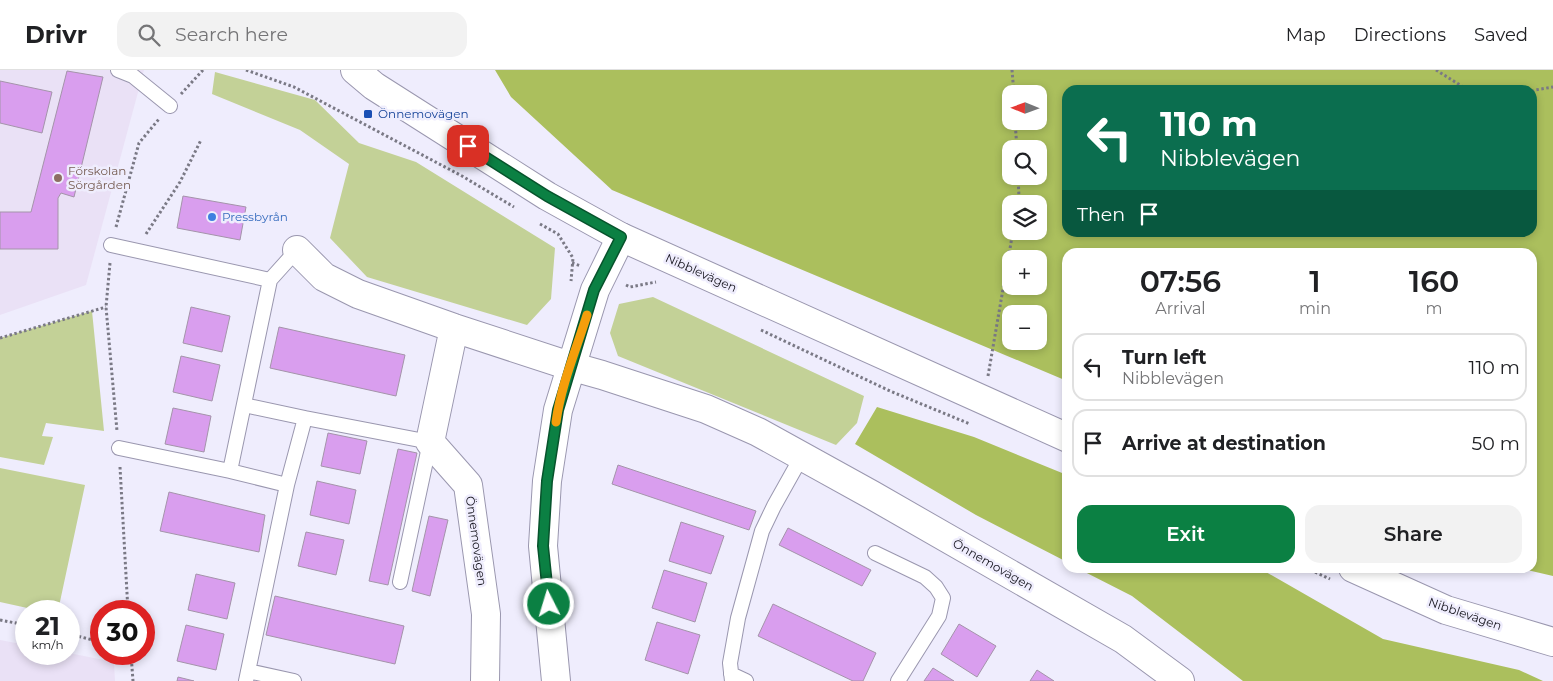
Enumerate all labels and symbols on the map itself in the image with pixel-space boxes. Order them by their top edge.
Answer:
north arrow [1002,85,1048,130]
place label: Önnemovägen [378,106,469,121]
marker: Önnemovägen [362,108,374,120]
pin [447,125,489,167]
place label: Förskolan Sörgården [68,163,131,192]
marker: Förskolan Sörgården [52,172,64,184]
place label: Pressbyrån [222,209,288,224]
marker: Pressbyrån [206,211,218,223]
street label: Nibblevägen [663,250,739,295]
street label: Önnemovägen [463,495,490,587]
street label: Önnemovägen [950,535,1036,594]
position arrow [522,577,574,629]
street label: Nibblevägen [1427,594,1504,633]
speed limit sign: 30 [90,600,155,665]

